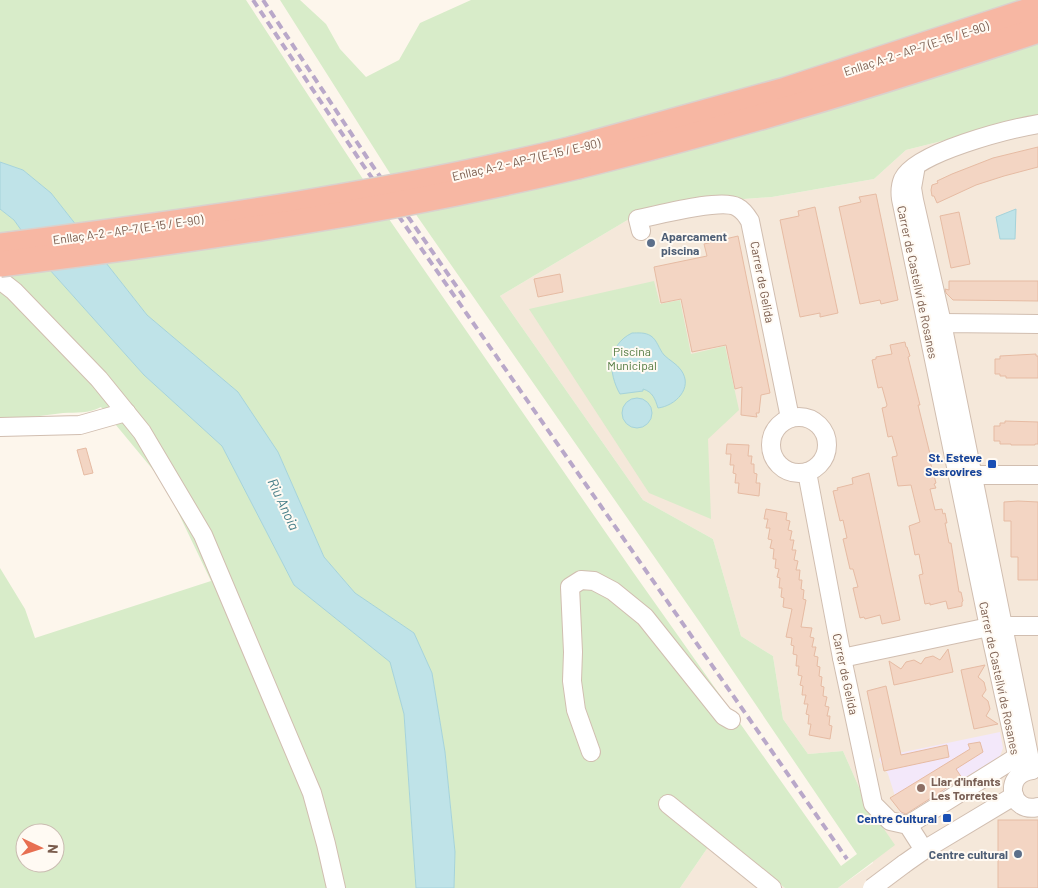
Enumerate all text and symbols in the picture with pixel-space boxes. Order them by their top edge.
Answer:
street label: Enllaç A-2 - AP-7 (E-15 / E-90) [842,18,991,78]
street label: Enllaç A-2 - AP-7 (E-15 / E-90) [451,135,602,183]
street label: Carrer de Castellví de Rosanes [895,204,941,360]
street label: Enllaç A-2 - AP-7 (E-15 / E-90) [52,211,205,246]
place label: Aparcament piscina [661,229,728,257]
marker: Aparcament piscina [645,237,657,249]
street label: Carrer de Gelida [748,240,778,324]
park label: Piscina Municipal [607,344,657,372]
place label: St. Esteve Sesrovires [925,450,982,478]
marker: St. Esteve Sesrovires [986,458,998,470]
water label: Riu Anoia [265,475,303,533]
street label: Carrer de Castellví de Rosanes [977,600,1023,756]
street label: Carrer de Gelida [831,632,861,716]
place label: Llar d'infants Les Torretes [931,774,1001,802]
marker: Llar d'infants Les Torretes [915,782,927,794]
place label: Centre Cultural [857,811,937,825]
marker: Centre Cultural [941,812,953,824]
north arrow [15,823,65,873]
text: N [45,844,62,854]
place label: Centre cultural [929,847,1008,861]
marker: Centre cultural [1012,848,1024,860]

